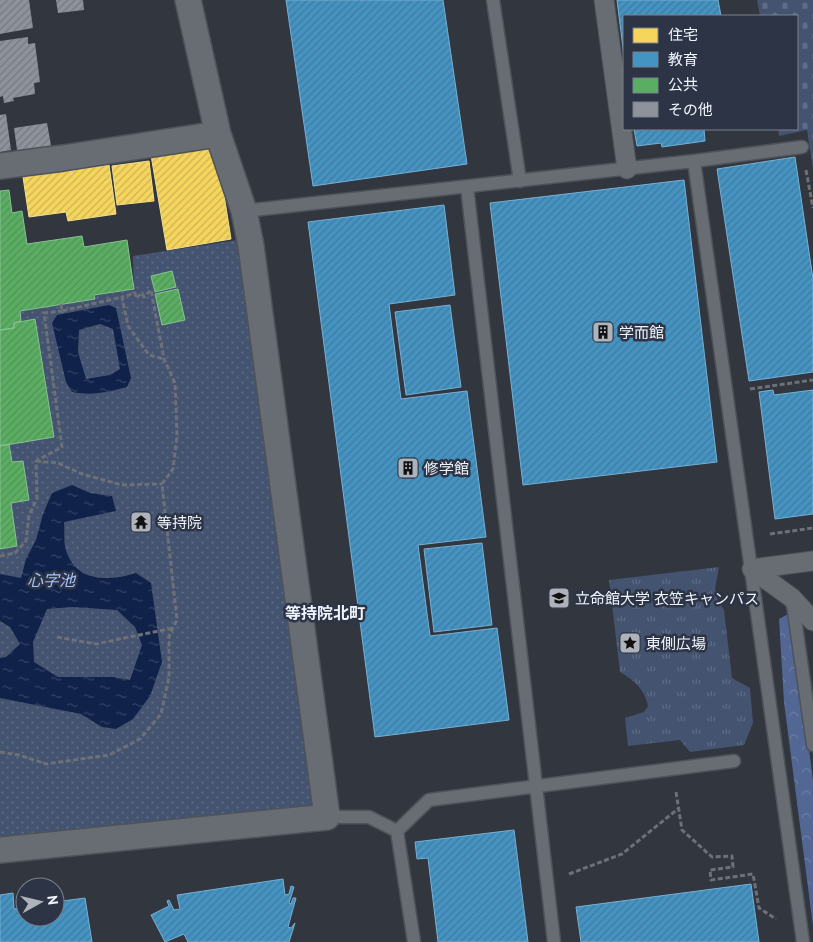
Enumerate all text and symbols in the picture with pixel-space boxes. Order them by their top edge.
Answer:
legend [623,15,798,130]
text: 住宅 [668,25,698,44]
text: 教育 [668,50,698,69]
text: 公共 [668,75,698,94]
text: その他 [668,100,713,119]
building icon: 学而館 [591,320,615,344]
place label: 学而館 [619,323,664,342]
building icon: 修学館 [396,456,420,480]
place label: 修学館 [424,459,469,478]
temple icon: 等持院 [129,510,153,534]
place label: 等持院 [157,513,202,532]
water label: 心字池 [27,570,77,590]
school or university icon: 立命館大学 衣笠キャンパス [547,586,571,610]
place label: 立命館大学 衣笠キャンパス [575,589,759,608]
district label: 等持院北町 [285,603,365,623]
place icon: 東側広場 [618,631,642,655]
place label: 東側広場 [646,634,706,653]
north arrow [15,877,65,927]
text: N [43,894,62,906]

